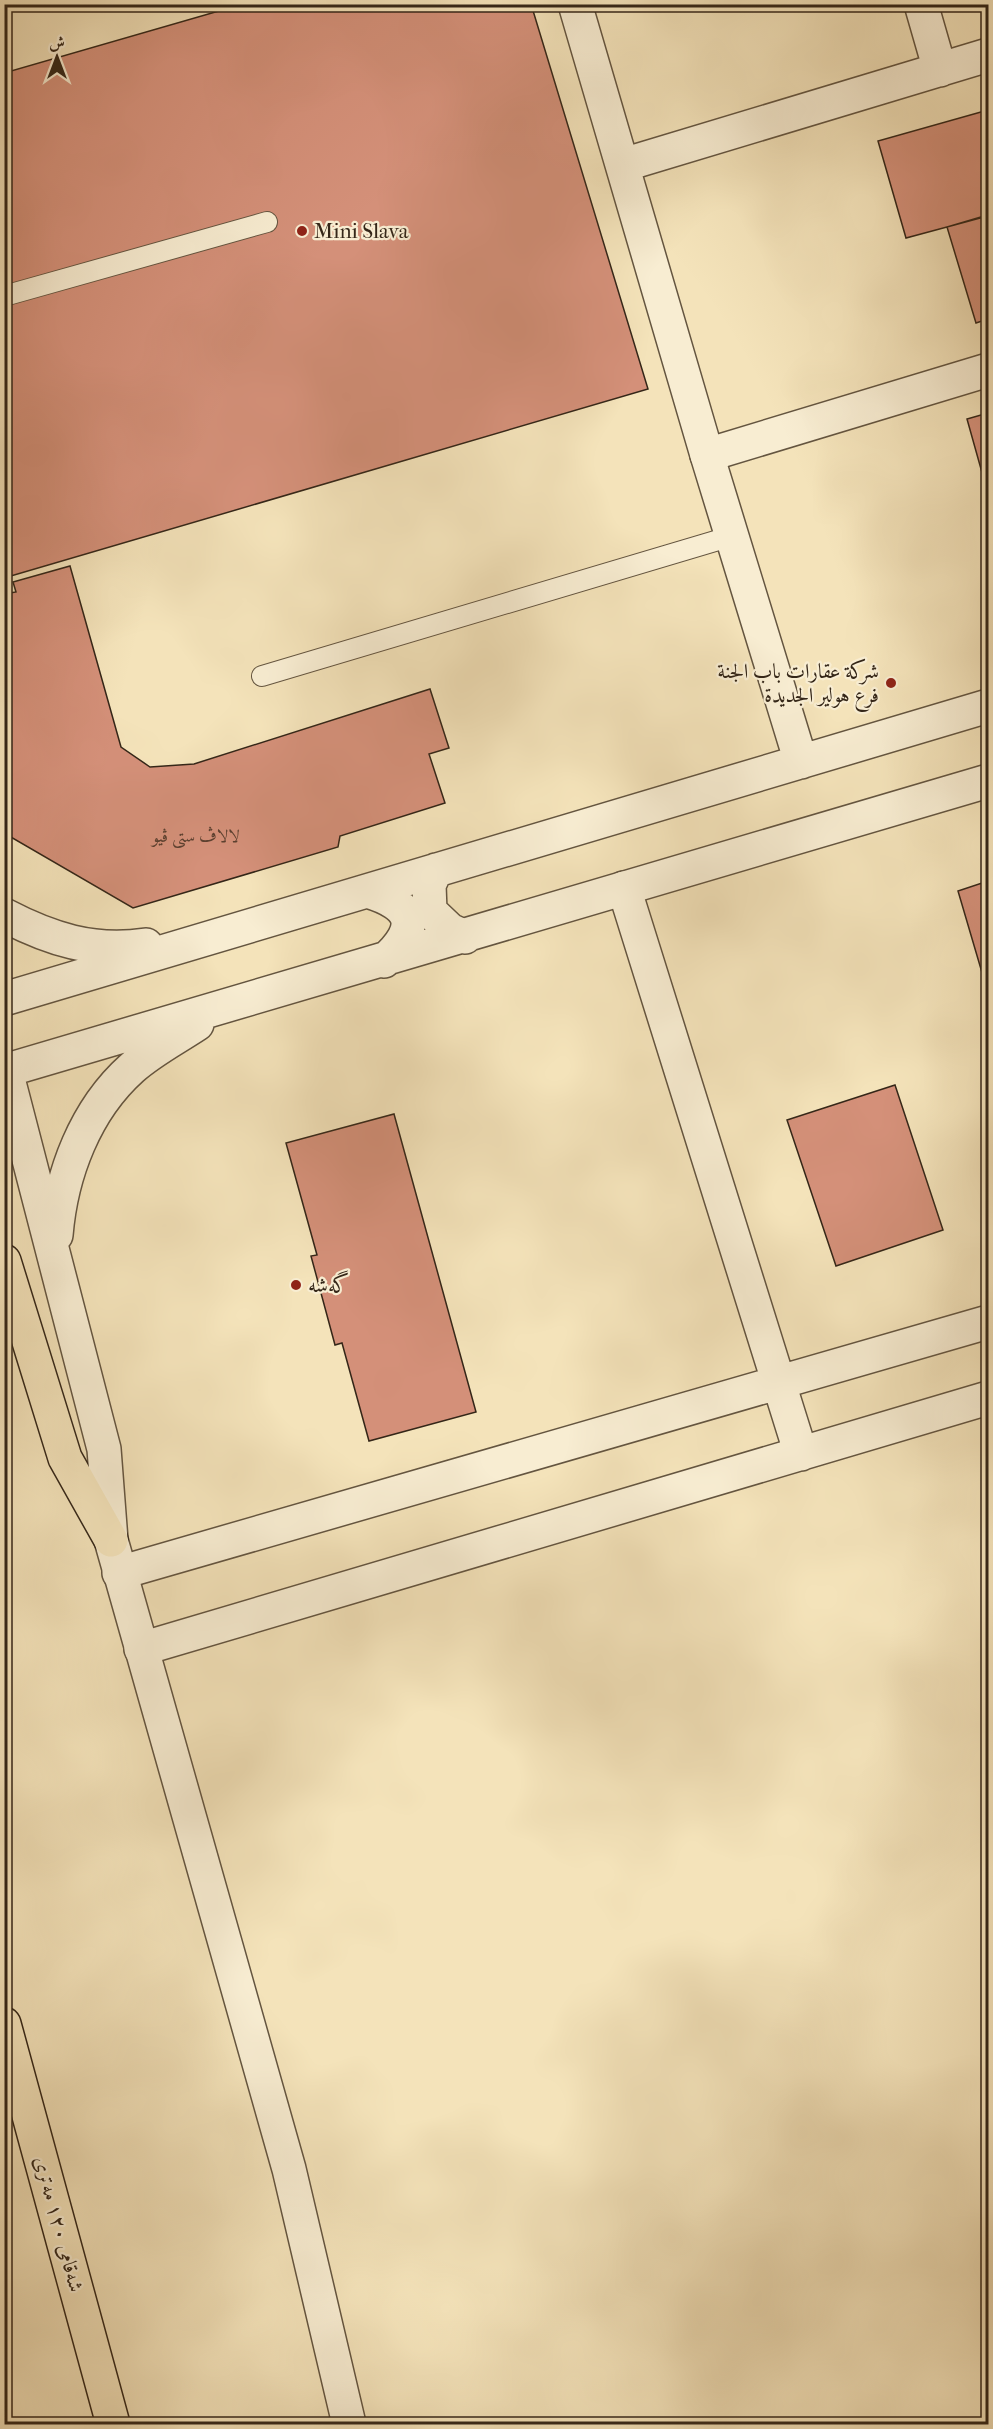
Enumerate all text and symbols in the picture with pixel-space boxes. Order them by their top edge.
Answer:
north arrow [27,27,87,87]
text: ش [49,33,65,52]
place label: Mini Slava [314,219,409,243]
marker: Mini Slava [295,224,309,238]
place label: شرکة عقارات باب الجنة فرع هولیر الجدیدة [717,658,879,713]
marker: شرکة عقارات باب الجنة فرع هولیر الجدیدة [884,676,898,690]
house number: لالاڤ ستی ڤیو [150,826,240,849]
place label: گەشە [308,1270,349,1297]
marker: گەشە [289,1278,303,1292]
street label: شەقامی ١٢٠ مەتری [29,2153,89,2295]

